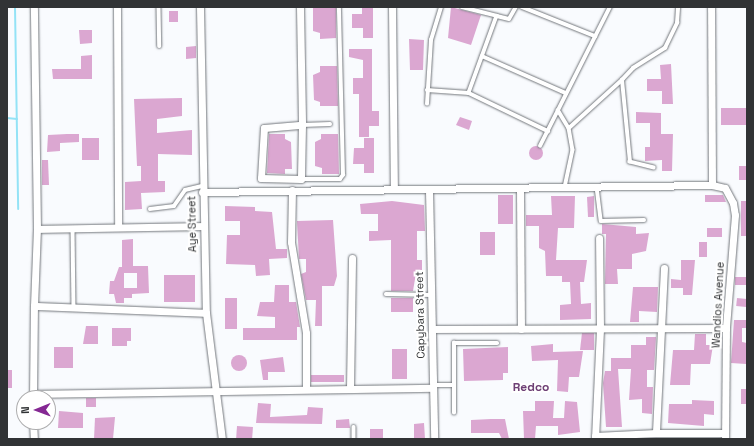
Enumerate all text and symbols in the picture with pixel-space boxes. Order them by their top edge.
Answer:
street label: Aye Street [185,196,199,252]
street label: Wandios Avenue [709,261,727,349]
street label: Capybara Street [413,271,427,359]
district label: Redco [513,381,549,395]
north arrow [16,390,56,430]
text: N [18,406,32,414]

